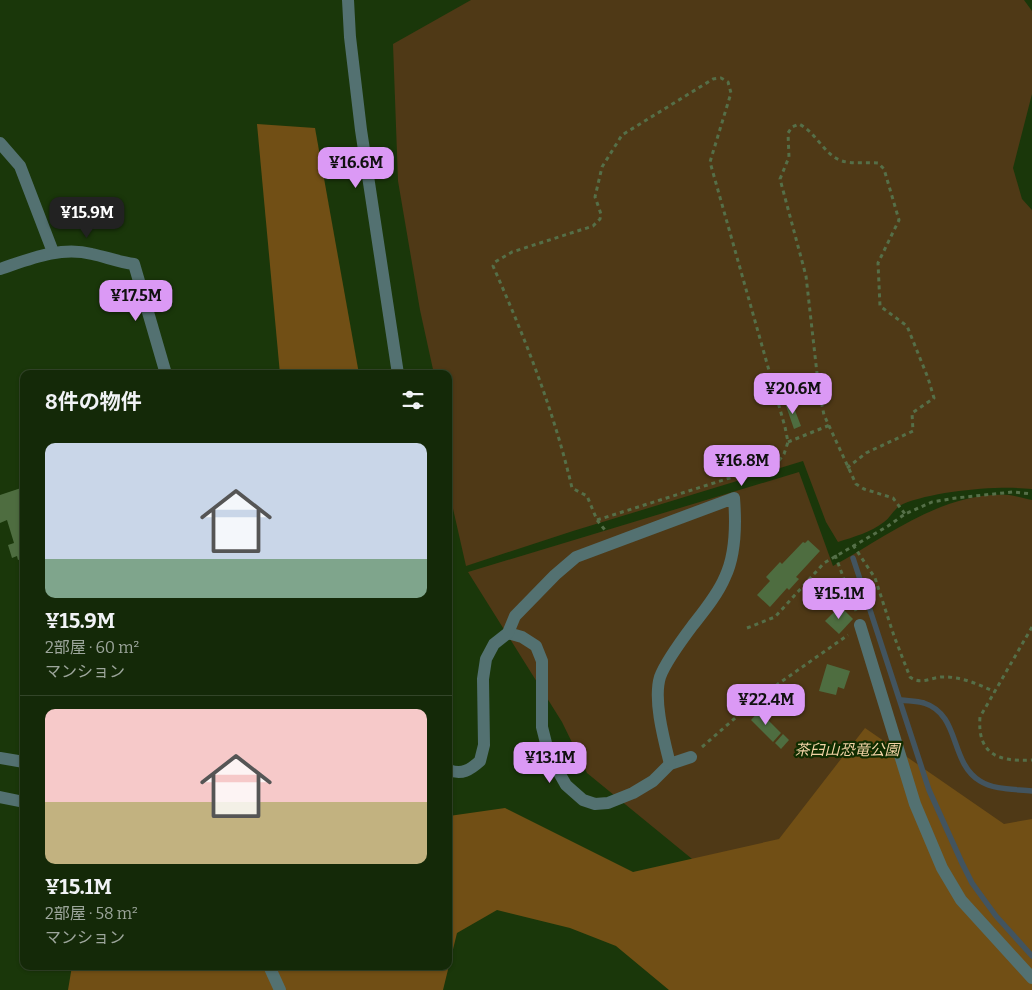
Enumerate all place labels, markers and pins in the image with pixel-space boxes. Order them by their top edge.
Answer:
pin: ¥16.6M [315,146,397,189]
pin: ¥15.9M [46,196,128,239]
pin: ¥17.5M [95,280,177,322]
pin: ¥20.6M [752,372,834,415]
pin: ¥16.8M [701,444,783,487]
pin: ¥15.1M [798,578,880,620]
pin: ¥22.4M [725,684,807,726]
pin: ¥13.1M [509,742,591,784]

